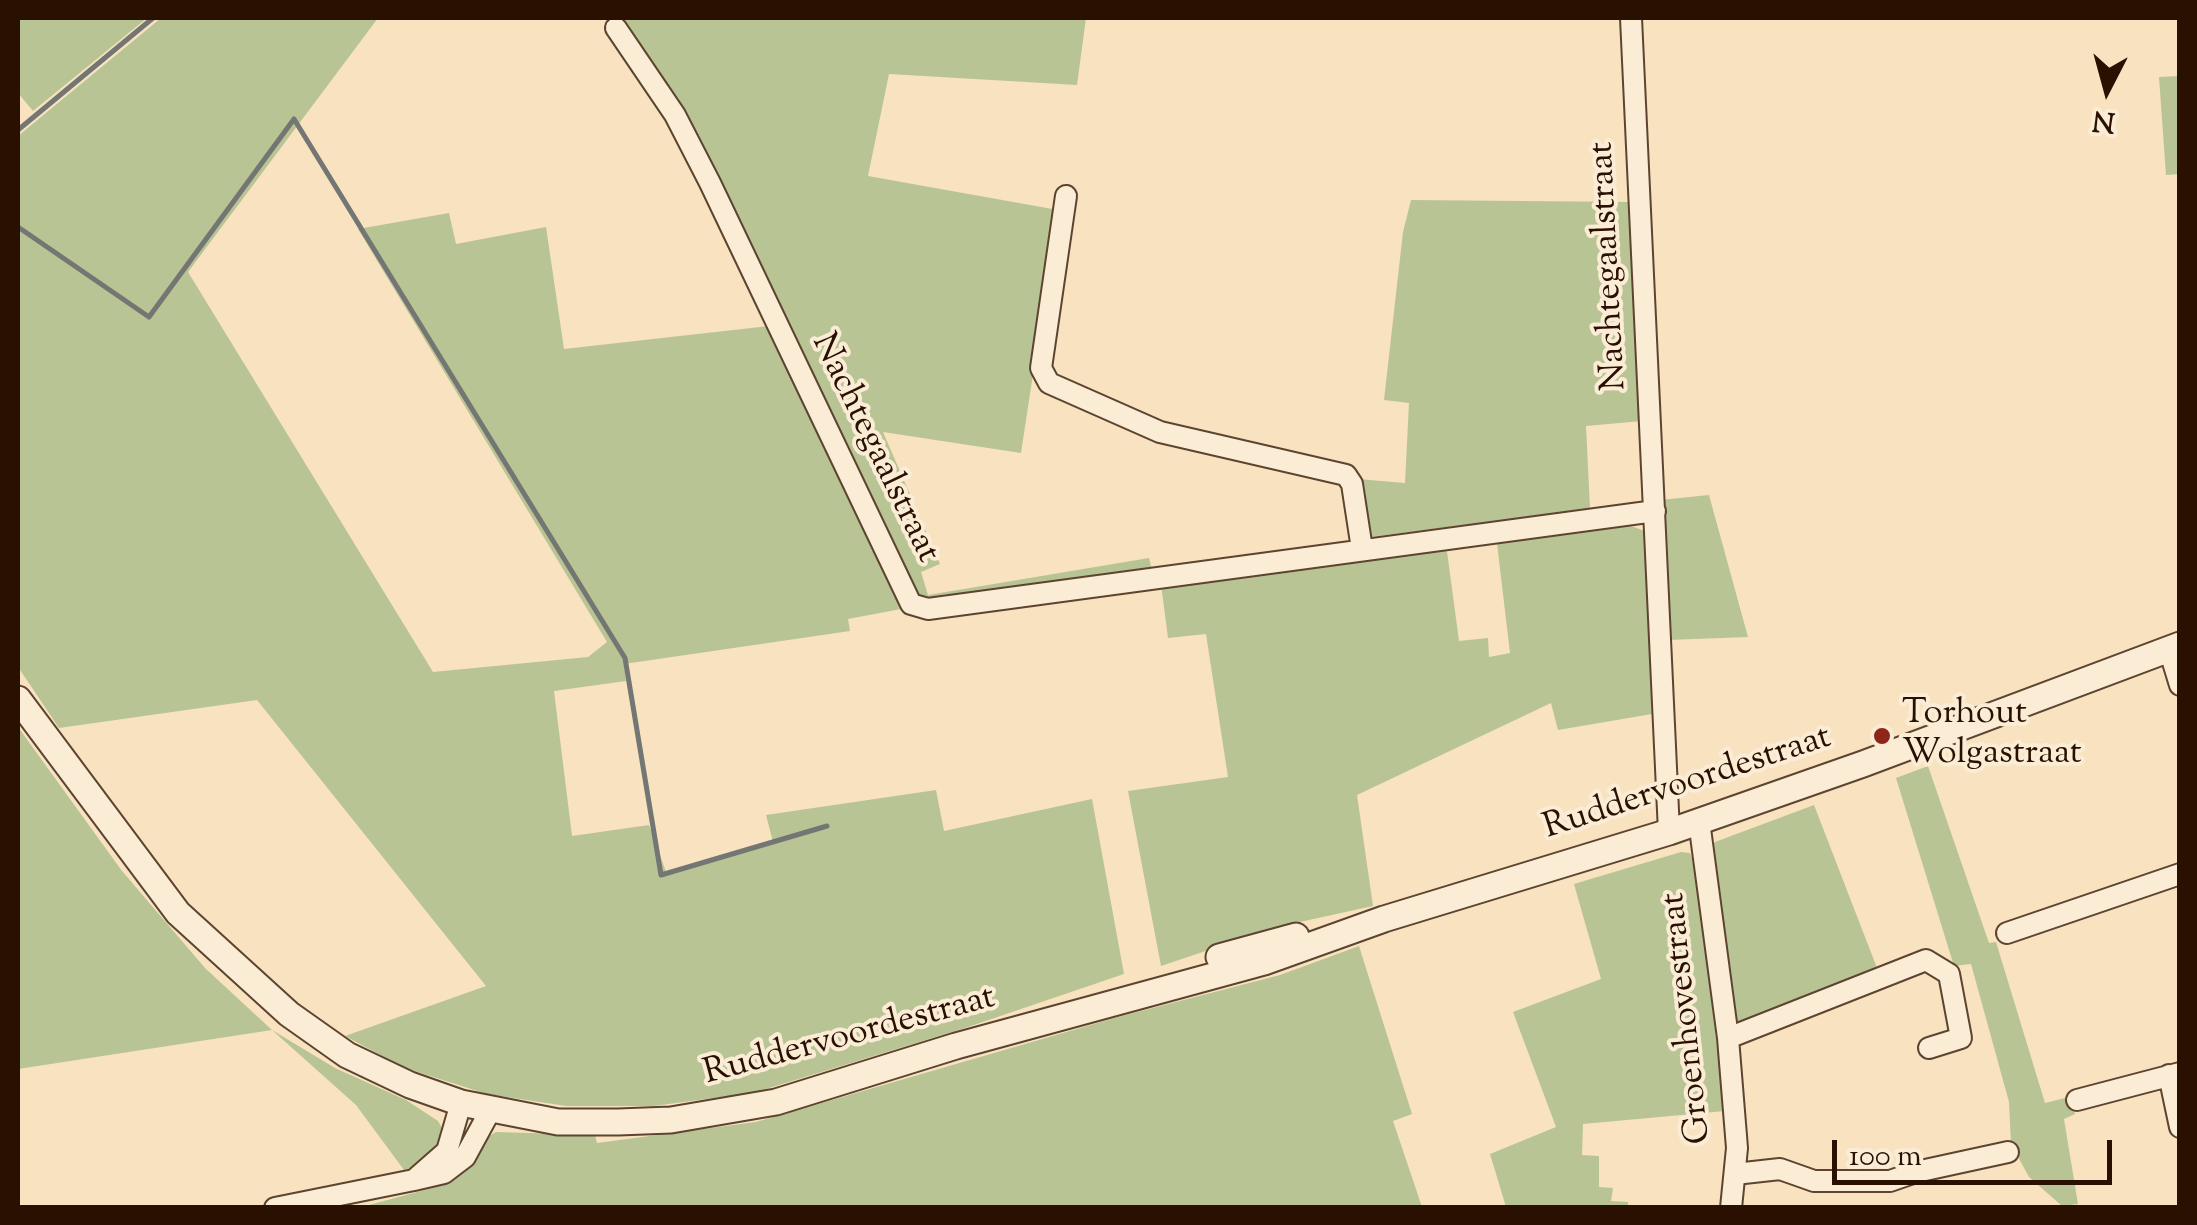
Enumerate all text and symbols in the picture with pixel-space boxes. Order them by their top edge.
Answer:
north arrow [2057,40,2157,140]
text: N [2091,99,2117,141]
street label: Nachtegaalstraat [1584,140,1638,392]
street label: Nachtegaalstraat [799,328,947,570]
place label: Torhout Wolgastraat [1902,695,2082,777]
street label: Ruddervoordestraat [1539,719,1837,851]
marker: Torhout Wolgastraat [1871,725,1893,747]
street label: Groenhovestraat [1655,890,1723,1146]
street label: Ruddervoordestraat [700,979,1000,1097]
scale bar [1837,1120,2117,1182]
text: 100 m [1849,1136,1922,1179]

